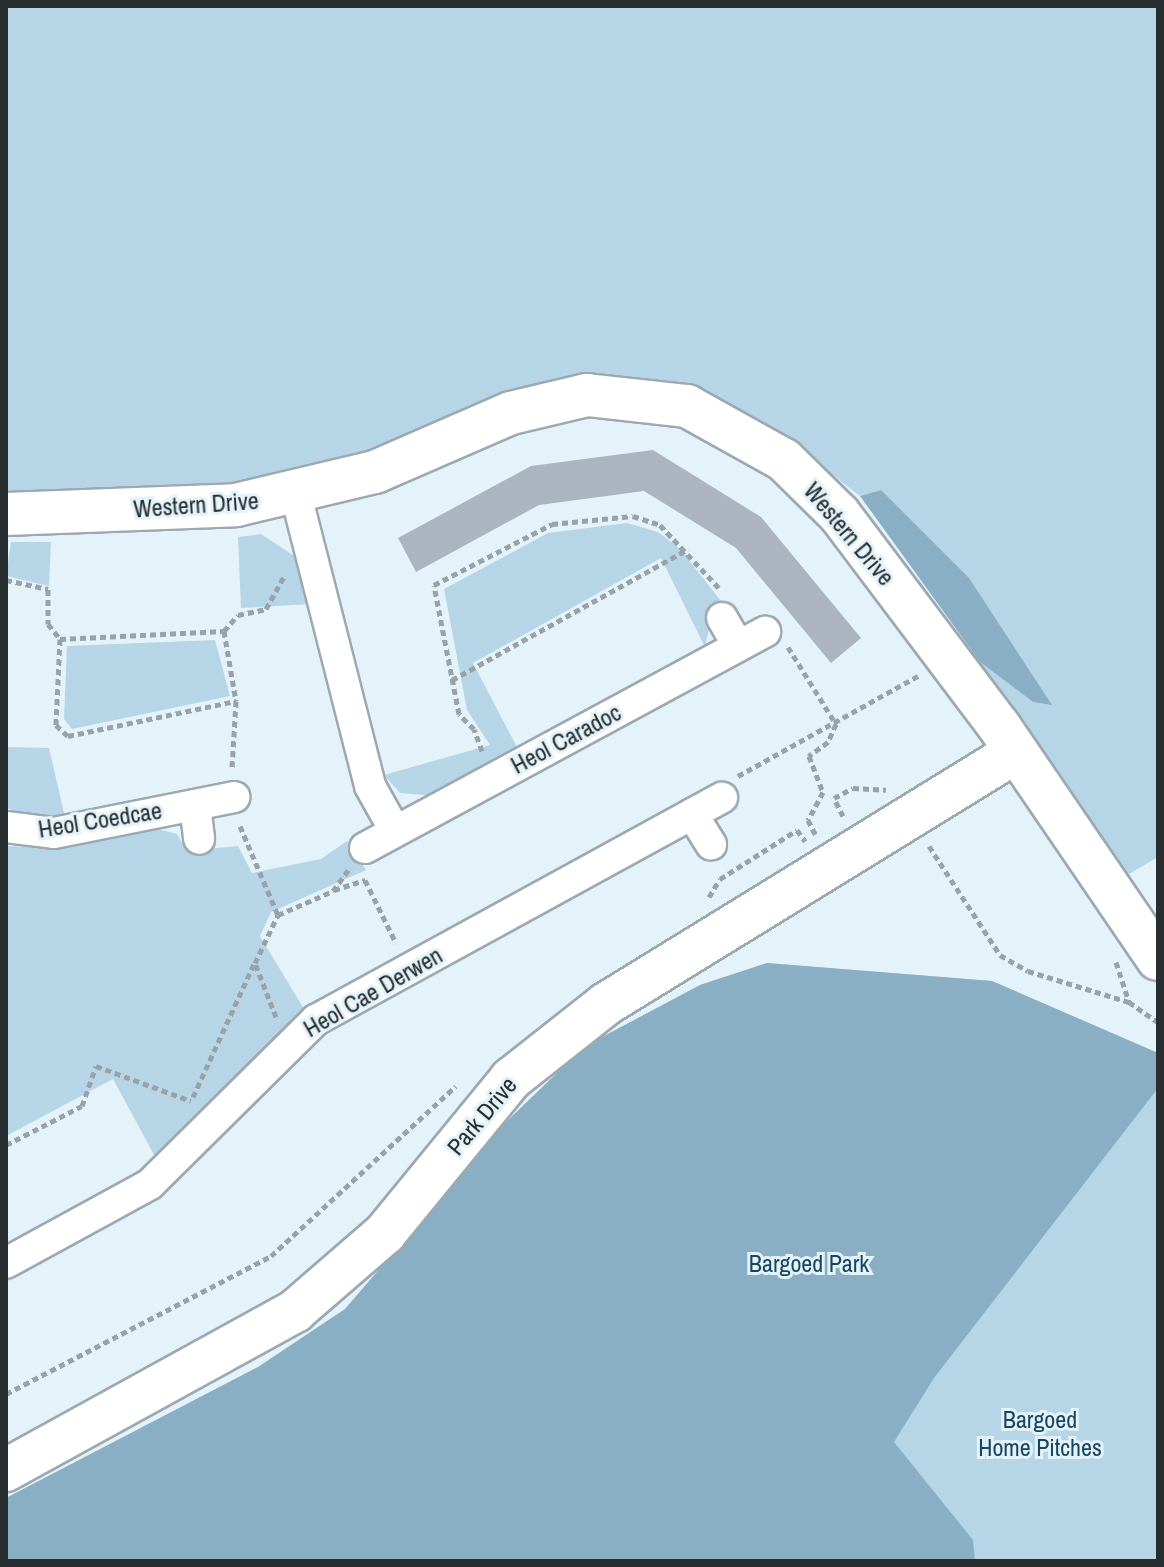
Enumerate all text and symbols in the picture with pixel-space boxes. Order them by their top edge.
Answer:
street label: Western Drive [798,477,900,591]
street label: Western Drive [132,486,260,524]
street label: Heol Caradoc [506,698,626,780]
street label: Heol Coedcae [36,796,164,844]
street label: Heol Cae Derwen [299,941,447,1043]
street label: Park Drive [441,1071,523,1161]
park label: Bargoed Park [749,1250,869,1278]
park label: Bargoed Home Pitches [978,1406,1102,1462]

